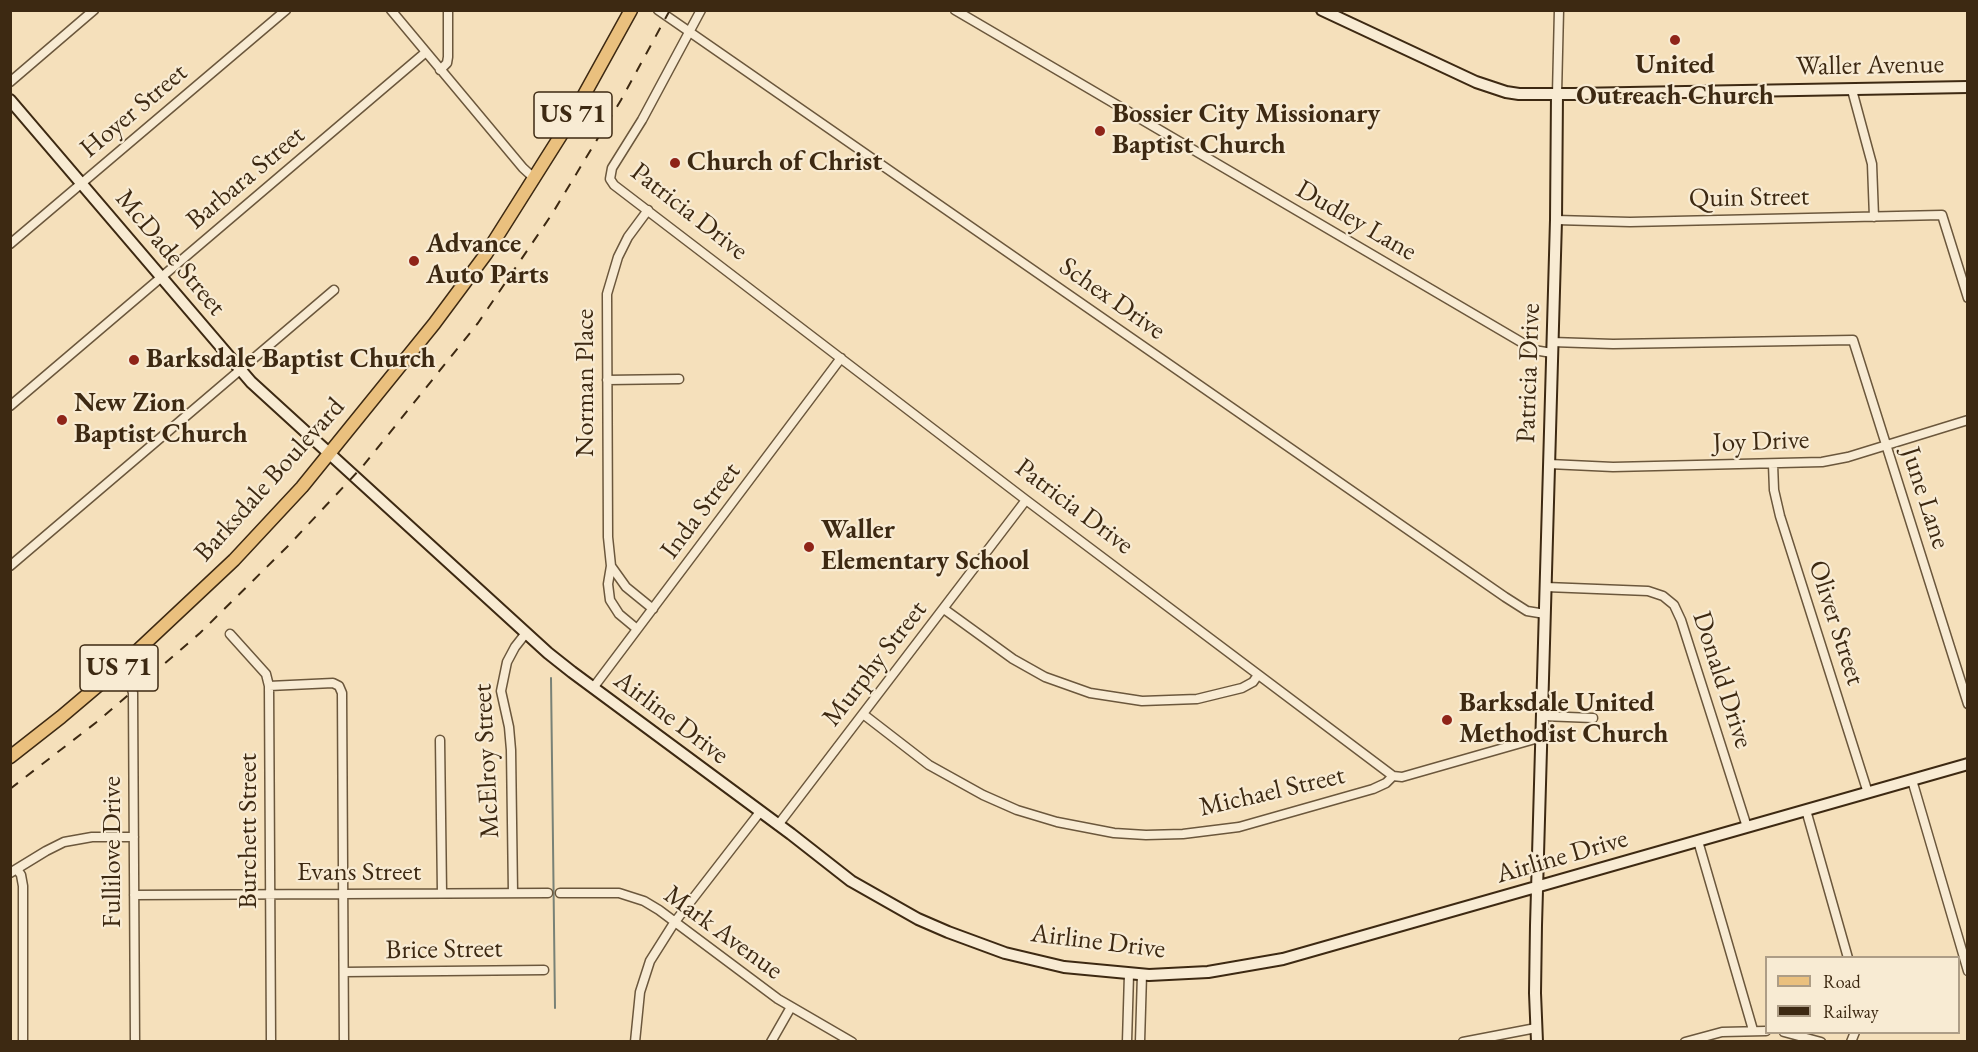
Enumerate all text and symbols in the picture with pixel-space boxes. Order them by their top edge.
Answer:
marker: United Outreach Church [1668,33,1682,47]
street label: Waller Avenue [1796,49,1944,83]
place label: United Outreach Church [1576,50,1774,113]
street label: Hoyer Street [74,57,194,165]
road number: US 71 [534,92,612,138]
place label: Bossier City Missionary Baptist Church [1112,99,1380,162]
street label: Barbara Street [180,119,312,237]
marker: Bossier City Missionary Baptist Church [1093,124,1107,138]
place label: Church of Christ [687,147,882,179]
street label: Patricia Drive [624,156,754,268]
marker: Church of Christ [668,156,682,170]
street label: Dudley Lane [1290,174,1422,268]
street label: Quin Street [1689,181,1809,215]
street label: McDade Street [108,183,232,323]
place label: Advance Auto Parts [426,229,549,292]
street label: Schex Drive [1053,251,1171,347]
marker: Advance Auto Parts [407,254,421,268]
street label: Patricia Drive [1510,303,1548,443]
street label: Norman Place [570,309,602,457]
place label: Barksdale Baptist Church [146,344,436,376]
marker: Barksdale Baptist Church [127,353,141,367]
place label: New Zion Baptist Church [74,388,248,451]
street label: Barksdale Boulevard [188,391,352,569]
marker: New Zion Baptist Church [55,413,69,427]
street label: Joy Drive [1712,424,1810,460]
street label: June Lane [1893,443,1957,553]
street label: Patricia Drive [1008,452,1140,562]
street label: Inda Street [654,456,748,566]
place label: Waller Elementary School [821,515,1030,578]
marker: Waller Elementary School [802,540,816,554]
street label: Oliver Street [1801,557,1871,689]
street label: Murphy Street [816,595,934,733]
street label: Donald Drive [1685,607,1759,753]
road number: US 71 [80,645,158,691]
street label: Airline Drive [607,664,735,772]
street label: McElroy Street [467,683,507,839]
place label: Barksdale United Methodist Church [1459,688,1668,751]
marker: Barksdale United Methodist Church [1440,713,1454,727]
street label: Burchett Street [233,753,265,909]
street label: Michael Street [1196,760,1348,824]
street label: Fullilove Drive [97,776,129,928]
street label: Airline Drive [1493,823,1631,891]
street label: Evans Street [297,857,421,889]
street label: Mark Avenue [657,879,789,987]
street label: Airline Drive [1029,918,1167,966]
street label: Brice Street [385,933,503,967]
legend [1765,956,1960,1034]
text: Road [1823,970,1861,993]
text: Railway [1823,1000,1879,1023]

